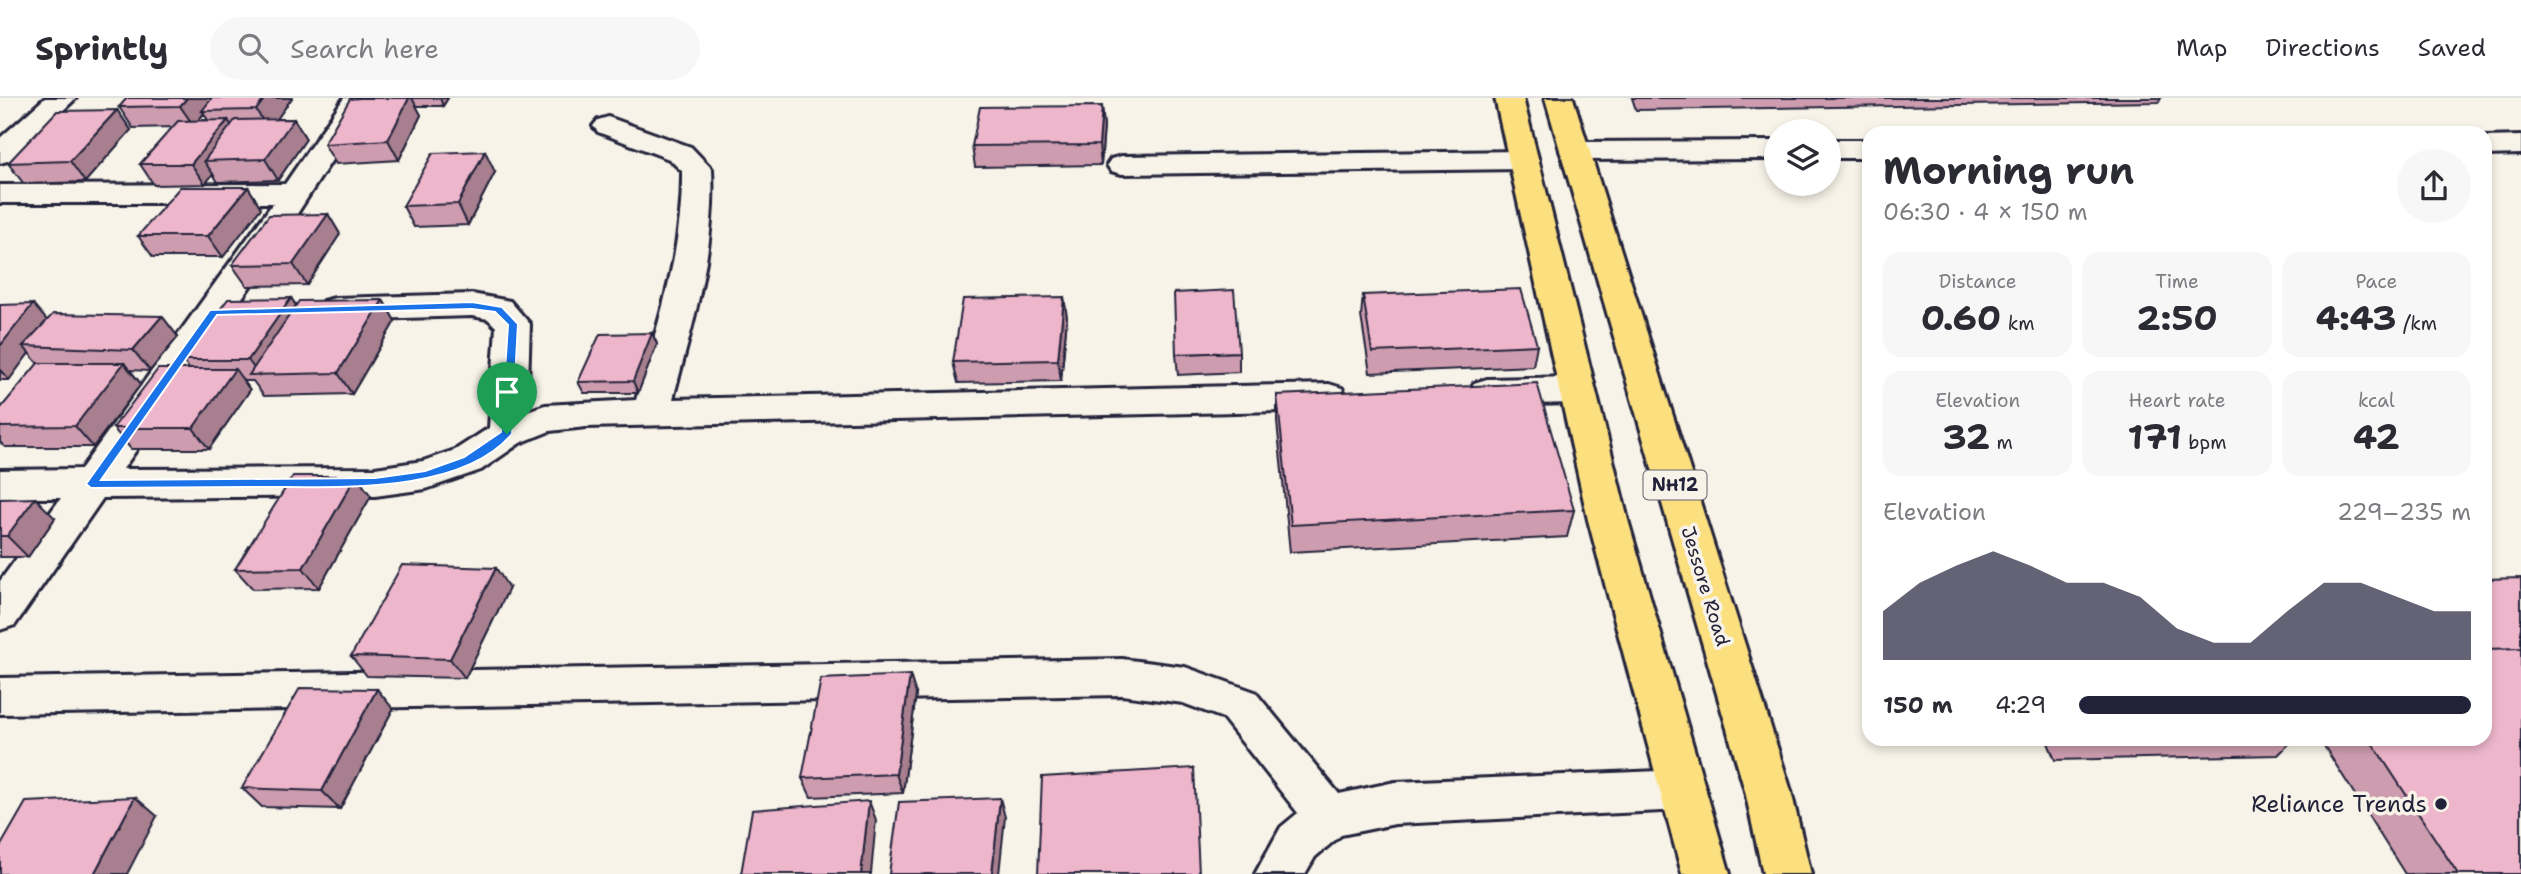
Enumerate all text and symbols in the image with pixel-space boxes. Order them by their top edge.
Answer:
search box [210,17,700,80]
text: Sprintly [35,26,168,71]
icon: search [234,29,272,67]
text: Search here [290,31,439,66]
text: Map [2176,32,2227,64]
text: Directions [2265,32,2380,64]
text: Saved [2418,32,2486,64]
map controls [1764,119,1841,196]
button: layers [1764,119,1841,196]
text: Morning run [1883,145,2134,196]
button: share [2397,149,2471,223]
text: 06:30 · 4 × 150 m [1883,197,2088,227]
text: Distance [1939,269,2017,294]
text: Time [2155,269,2199,294]
text: Pace [2355,269,2397,294]
text: 0.60 [1921,294,2001,341]
text: 2:50 [2136,294,2218,341]
text: 4:43 [2316,294,2397,341]
text: km [2001,311,2035,336]
text: /km [2397,311,2437,336]
pin [477,362,537,434]
icon: arrive [488,373,526,411]
text: Elevation [1935,388,2020,413]
text: Heart rate [2129,388,2225,413]
text: kcal [2358,388,2395,413]
text: 32 [1942,413,1990,460]
text: 171 [2127,413,2182,460]
text: 42 [2353,413,2400,460]
text: m [1990,430,2013,455]
text: bpm [2182,430,2227,455]
road number: NH12 [1644,470,1706,500]
text: Elevation [1883,497,1986,527]
text: 229–235 m [2337,497,2471,527]
street label: Jessore Road [1675,523,1736,649]
text: 150 m [1883,690,1953,720]
text: 4:29 [1995,690,2046,720]
place label: Reliance Trends [2251,789,2427,819]
marker: Reliance Trends [2433,796,2449,812]

